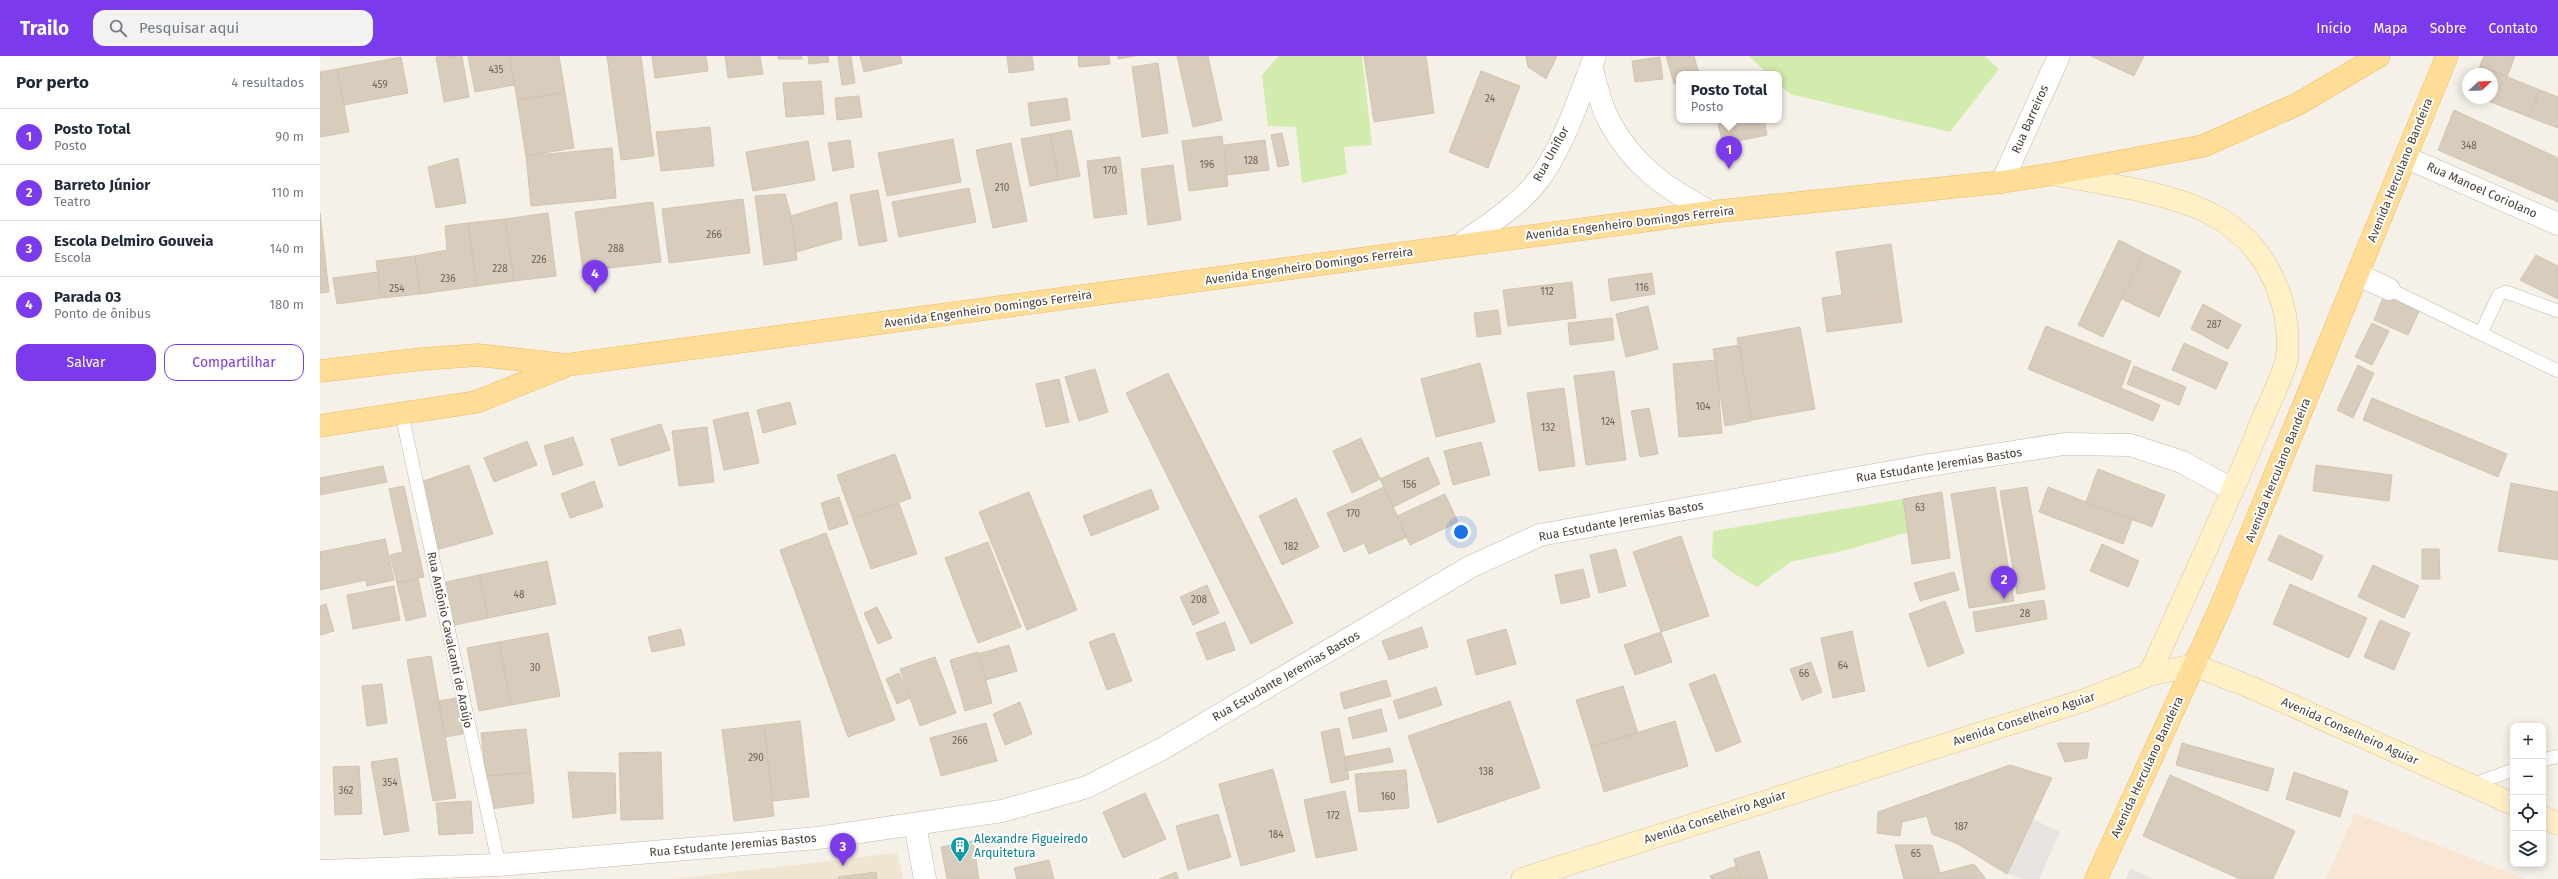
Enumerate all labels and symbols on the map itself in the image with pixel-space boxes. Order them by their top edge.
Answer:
house number: 435 [488,64,504,76]
north arrow [2462,68,2498,104]
house number: 459 [372,79,388,91]
street label: Rua Barreiros [2009,82,2051,155]
house number: 24 [1485,93,1496,105]
street label: Avenida Herculano Bandeira [2365,96,2435,244]
street label: Rua Uniflor [1530,124,1572,184]
pin: 1 [1716,136,1742,169]
house number: 348 [2461,140,2477,152]
house number: 128 [1244,155,1259,167]
house number: 196 [1200,159,1214,171]
street label: Rua Manoel Coriolano [2425,159,2539,221]
house number: 170 [1103,165,1118,177]
house number: 210 [995,182,1010,194]
street label: Avenida Engenheiro Domingos Ferreira [1525,203,1735,243]
house number: 266 [706,229,722,241]
house number: 288 [608,243,624,255]
street label: Avenida Engenheiro Domingos Ferreira [1204,244,1414,288]
house number: 226 [531,254,547,266]
pin: 4 [582,260,608,293]
house number: 228 [492,263,508,275]
house number: 236 [440,273,456,285]
house number: 116 [1635,282,1649,294]
house number: 254 [389,283,405,295]
house number: 112 [1540,286,1554,298]
street label: Avenida Engenheiro Domingos Ferreira [883,287,1093,331]
house number: 287 [2207,319,2222,331]
street label: Avenida Herculano Bandeira [2243,396,2313,544]
house number: 104 [1695,401,1711,413]
house number: 124 [1601,416,1616,428]
house number: 132 [1541,422,1555,434]
street label: Rua Estudante Jeremias Bastos [1855,445,2023,485]
house number: 156 [1402,479,1416,491]
street label: Rua Estudante Jeremias Bastos [1537,498,1705,544]
house number: 63 [1915,502,1925,514]
house number: 170 [1346,508,1361,520]
your location [1451,522,1471,542]
house number: 182 [1284,541,1298,553]
street label: Rua Antônio Cavalcanti de Araújo [424,550,476,730]
pin: 2 [1991,566,2017,599]
house number: 48 [514,589,525,601]
house number: 208 [1191,594,1208,606]
house number: 28 [2020,608,2031,620]
street label: Rua Estudante Jeremias Bastos [1210,628,1362,724]
house number: 64 [1838,660,1849,672]
house number: 30 [530,662,541,674]
house number: 66 [1799,668,1809,680]
street label: Avenida Conselheiro Aguiar [1951,689,2097,749]
street label: Avenida Herculano Bandeira [2108,694,2186,840]
street label: Avenida Conselheiro Aguiar [2279,694,2421,768]
house number: 266 [952,735,968,747]
house number: 290 [748,752,764,764]
house number: 138 [1479,766,1494,778]
house number: 354 [382,777,398,789]
house number: 362 [338,785,354,797]
street label: Avenida Conselheiro Aguiar [1642,787,1788,847]
house number: 160 [1380,791,1396,803]
house number: 172 [1326,810,1340,822]
house number: 187 [1954,821,1969,833]
house number: 184 [1268,829,1284,841]
street label: Rua Estudante Jeremias Bastos [649,831,818,859]
place label: Alexandre Figueiredo Arquitetura [974,832,1088,860]
pin: 3 [830,833,856,866]
building icon: Alexandre Figueiredo Arquitetura [949,835,971,863]
house number: 65 [1911,848,1921,860]

